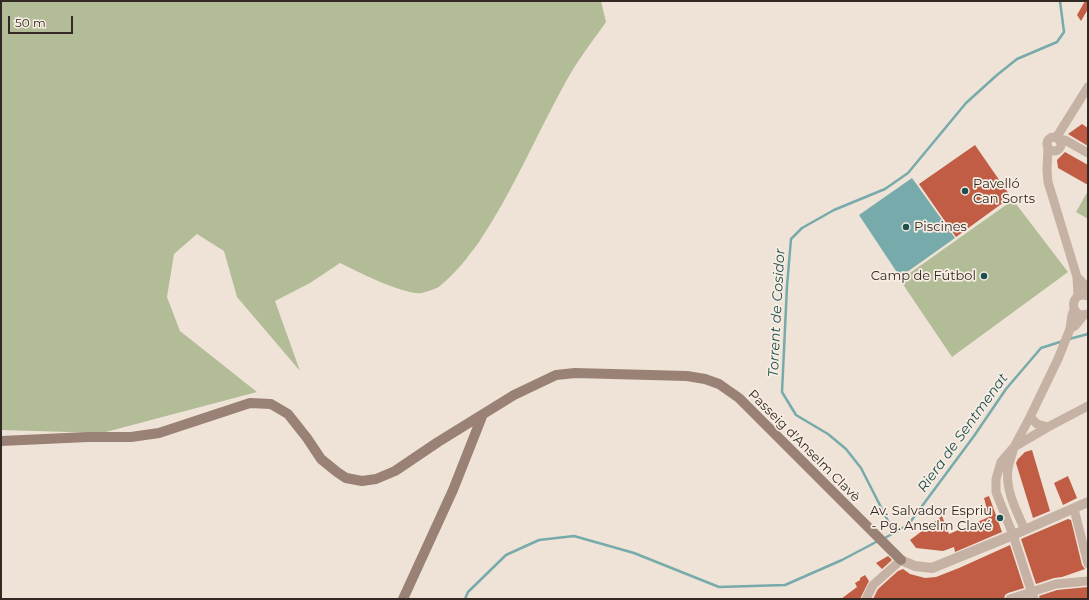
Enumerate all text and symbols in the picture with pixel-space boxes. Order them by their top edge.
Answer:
scale bar [10,8,75,34]
text: 50 m [15,15,46,30]
place label: Pavelló Can Sorts [973,176,1035,207]
marker: Pavelló Can Sorts [960,186,970,196]
place label: Piscines [914,219,967,235]
marker: Piscines [901,222,911,232]
water label: Torrent de Cosidor [765,248,789,378]
place label: Camp de Fútbol [871,268,976,284]
marker: Camp de Fútbol [979,271,989,281]
water label: Riera de Sentmenat [914,370,1012,496]
street label: Passeig d'Anselm Clavè [745,387,863,505]
place label: Av. Salvador Espriu - Pg. Anselm Clavé [870,503,992,534]
marker: Av. Salvador Espriu - Pg. Anselm Clavé [995,513,1005,523]

